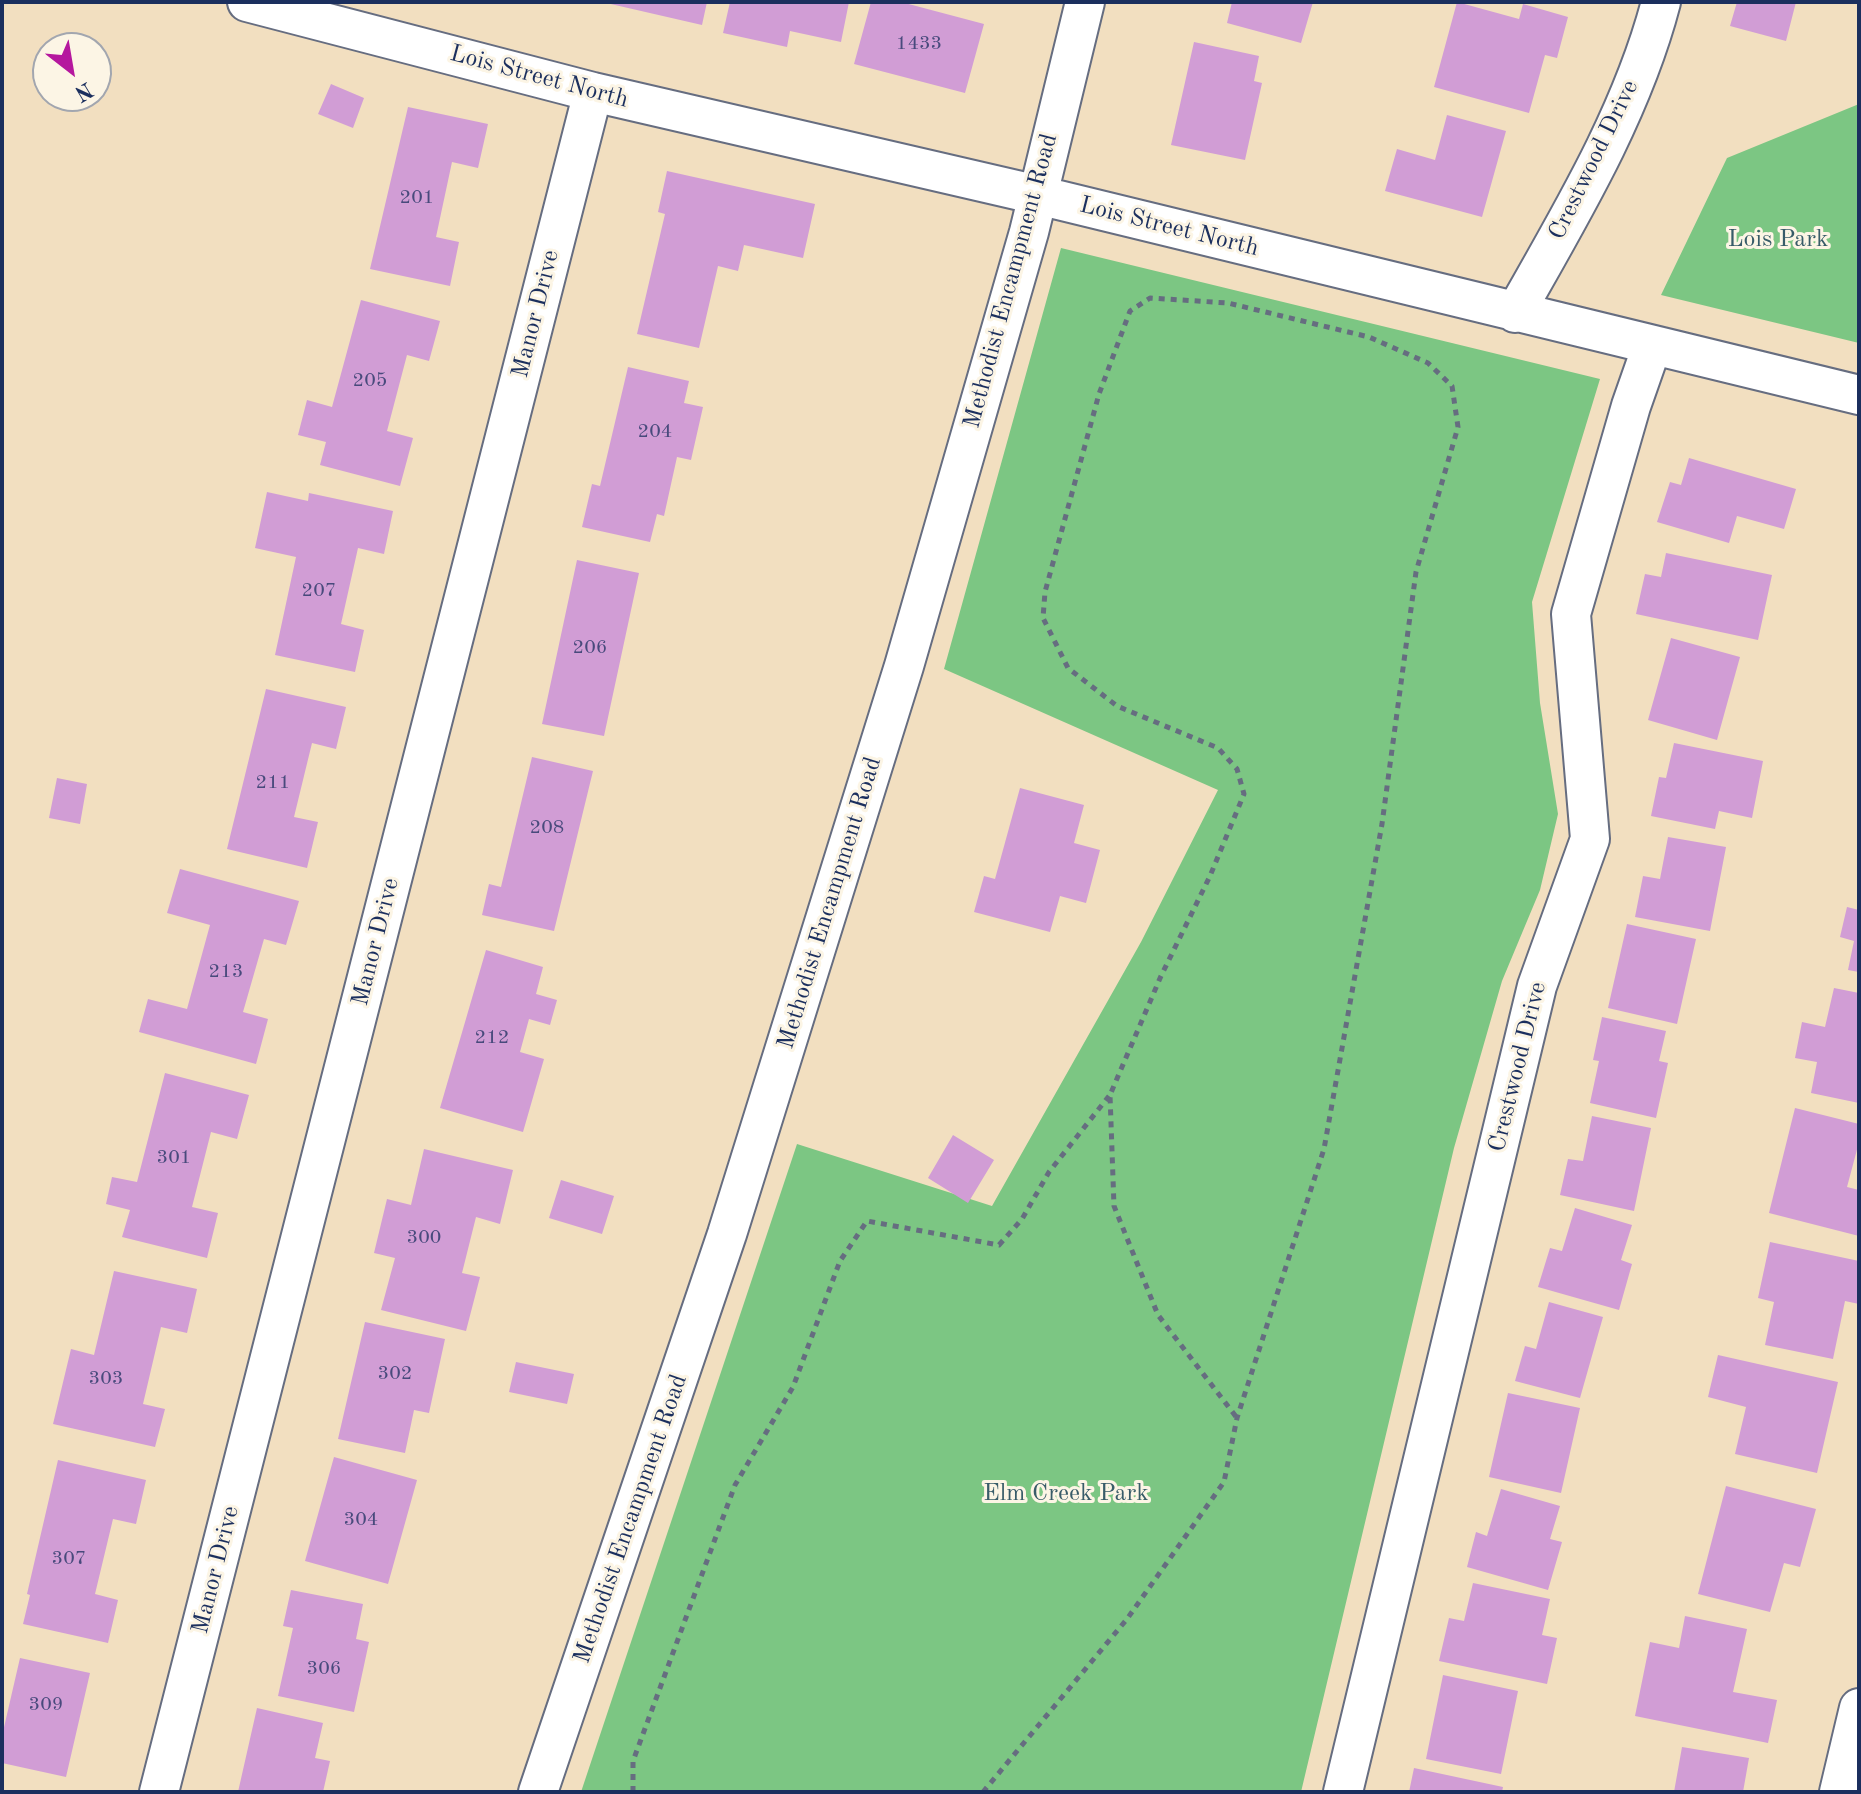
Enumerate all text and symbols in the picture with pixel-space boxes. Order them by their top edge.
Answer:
north arrow [32,32,112,112]
house number: 1433 [896,32,942,56]
street label: Lois Street North [447,39,631,115]
street label: Crestwood Drive [1543,76,1645,244]
text: N [70,77,96,105]
street label: Methodist Encampment Road [958,130,1064,432]
house number: 201 [400,186,434,210]
street label: Lois Street North [1076,191,1262,263]
park label: Lois Park [1727,226,1829,254]
street label: Manor Drive [506,247,566,381]
house number: 205 [353,369,387,393]
house number: 204 [638,420,672,444]
house number: 207 [302,579,336,603]
house number: 206 [573,636,607,660]
street label: Methodist Encampment Road [772,753,888,1053]
house number: 211 [256,771,290,795]
house number: 208 [530,816,564,840]
street label: Manor Drive [346,875,406,1009]
house number: 213 [209,960,243,984]
street label: Crestwood Drive [1483,979,1553,1155]
house number: 212 [475,1026,509,1050]
house number: 301 [157,1146,191,1170]
house number: 300 [407,1226,441,1250]
house number: 302 [378,1362,412,1386]
house number: 303 [89,1367,123,1391]
street label: Methodist Encampment Road [568,1371,694,1667]
park label: Elm Creek Park [983,1480,1149,1508]
street label: Manor Drive [186,1503,246,1637]
house number: 304 [344,1508,378,1532]
house number: 307 [52,1547,86,1571]
house number: 306 [307,1657,341,1681]
house number: 309 [29,1693,63,1717]

